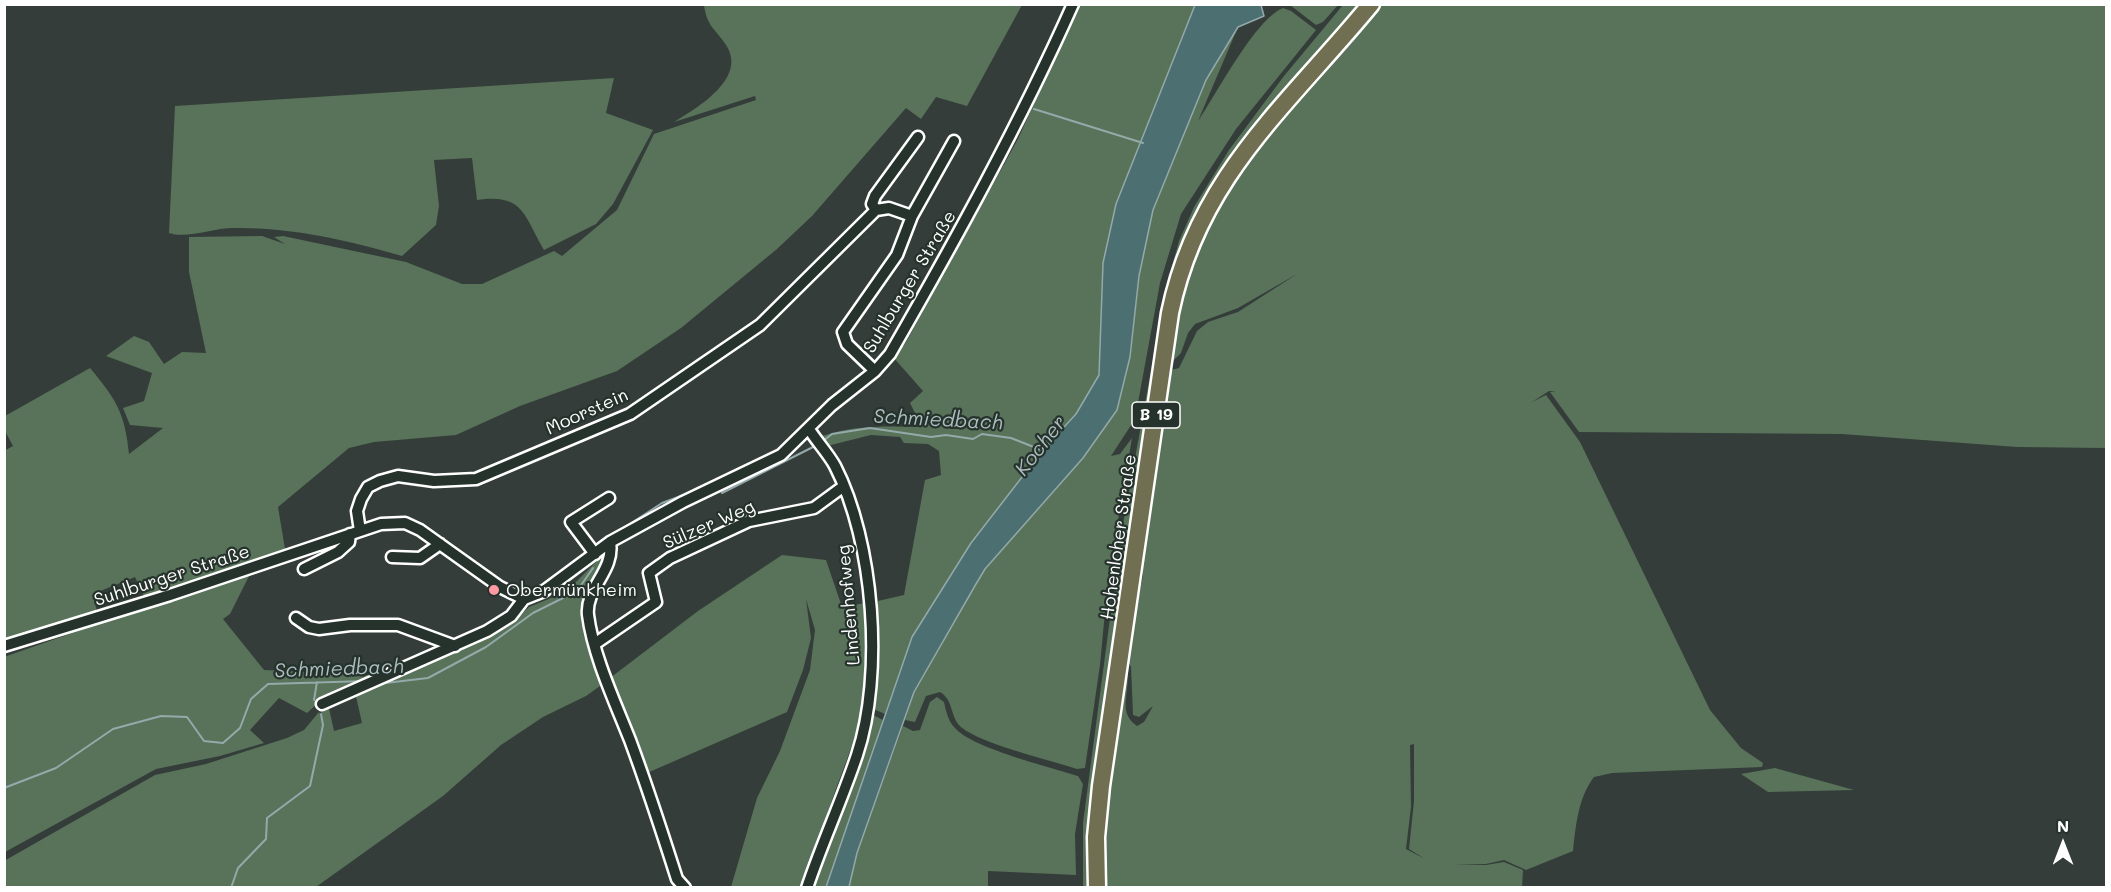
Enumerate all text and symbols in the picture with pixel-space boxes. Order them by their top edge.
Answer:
street label: Suhlburger Straße [859,207,961,357]
street label: Moorstein [542,384,632,440]
road number: B 19 [1132,402,1180,428]
water label: Schmiedbach [873,405,1003,435]
water label: Kocher [1010,411,1072,481]
street label: Hohenloher Straße [1097,453,1141,621]
street label: Sülzer Weg [660,496,758,554]
street label: Suhlburger Straße [92,541,252,611]
street label: Lindenhofweg [833,544,865,666]
place label: Obermünkheim [506,579,637,601]
marker: Obermünkheim [487,583,501,597]
water label: Schmiedbach [274,655,404,683]
north arrow [2033,814,2093,874]
text: N [2057,815,2069,836]

